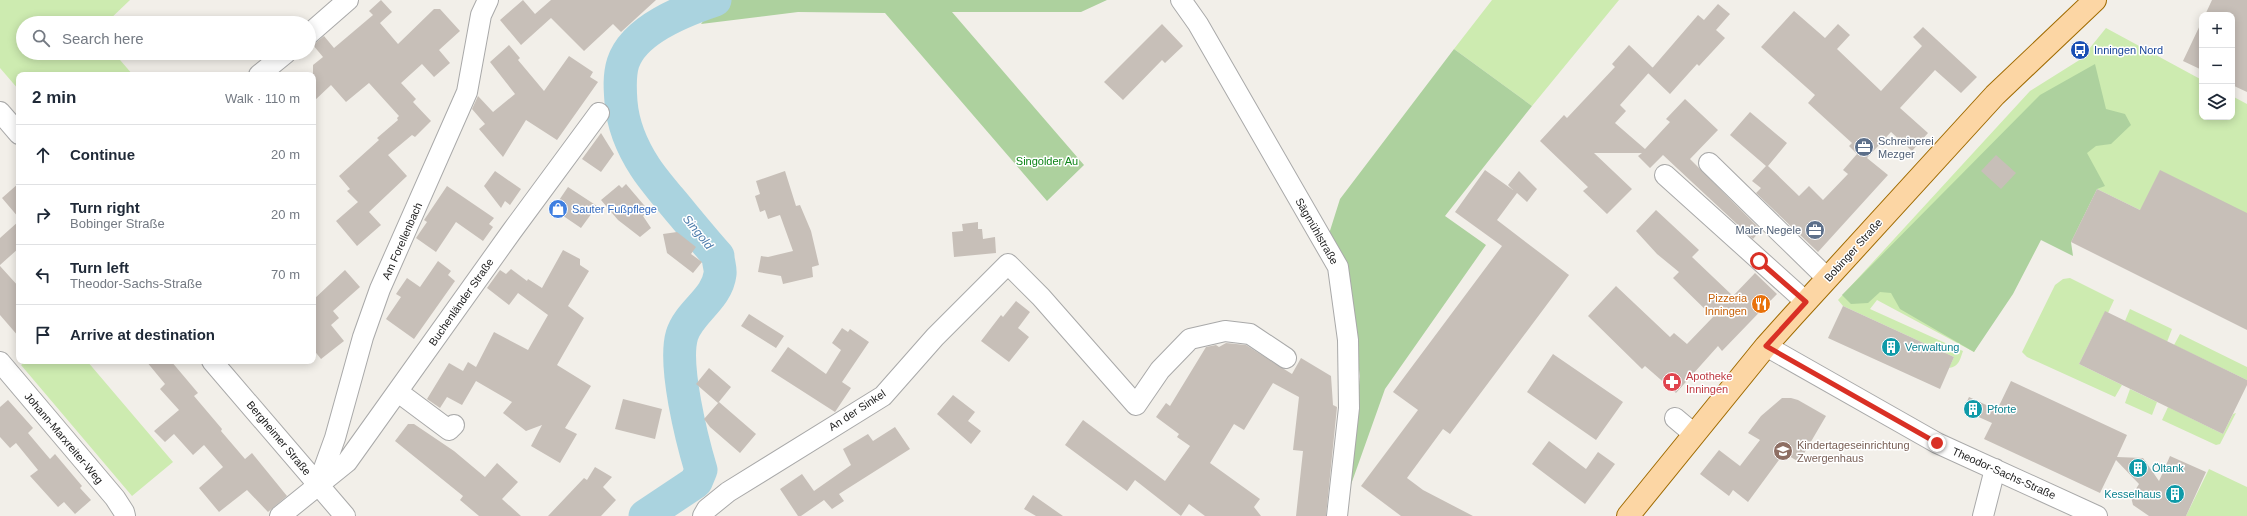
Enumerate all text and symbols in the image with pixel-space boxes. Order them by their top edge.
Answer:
map controls [2199,12,2235,120]
button: + [2199,12,2235,48]
search box [16,16,316,60]
icon: search [30,27,52,49]
text: Search here [62,30,144,47]
bus stop icon: Inningen Nord [2069,39,2091,61]
place label: Inningen Nord [2094,44,2163,56]
button: − [2199,48,2235,84]
button: layers [2199,84,2235,120]
text: 2 min [32,88,76,107]
text: Walk · 110 m [225,91,300,106]
place label: Schreinerei Mezger [1878,135,1934,160]
office icon: Schreinerei Mezger [1853,136,1875,158]
icon: ahead [32,144,54,166]
text: Continue [70,146,135,163]
text: 20 m [271,147,300,162]
park label: Singolder Au [1016,155,1078,167]
street label: Sägmühlstraße [1293,196,1341,266]
shop icon: Sauter Fußpflege [547,198,569,220]
text: Turn right [70,199,140,216]
street label: Am Forellenbach [380,201,424,281]
place label: Sauter Fußpflege [572,203,657,215]
icon: right [32,204,54,226]
text: 20 m [271,207,300,222]
water label: Singold [680,212,716,252]
text: Bobinger Straße [70,216,165,231]
street label: Bobinger Straße [1822,216,1884,284]
office icon: Maler Negele [1804,219,1826,241]
place label: Maler Negele [1736,224,1801,236]
route start [1750,252,1768,270]
street label: Buchenländer Straße [426,256,496,348]
text: Turn left [70,259,129,276]
icon: left [32,264,54,286]
text: 70 m [271,267,300,282]
text: Theodor-Sachs-Straße [70,276,202,291]
place label: Pizzeria Inningen [1705,292,1748,317]
restaurant icon: Pizzeria Inningen [1750,293,1772,315]
icon: arrive [32,324,54,346]
text: Arrive at destination [70,326,215,343]
building icon: Verwaltung [1880,336,1902,358]
place label: Verwaltung [1905,341,1959,353]
place label: Apotheke Inningen [1686,370,1732,395]
pharmacy icon: Apotheke Inningen [1661,371,1683,393]
street label: An der Sinkel [826,387,888,433]
street label: Johann-Marxreiter-Weg [22,390,106,486]
building icon: Pforte [1962,398,1984,420]
street label: Bergheimer Straße [245,399,313,477]
place label: Pforte [1987,403,2016,415]
route end [1928,434,1946,452]
place label: Kindertageseinrichtung Zwergenhaus [1797,439,1910,464]
school or university icon: Kindertageseinrichtung Zwergenhaus [1772,440,1794,462]
street label: Theodor-Sachs-Straße [1950,445,2058,501]
building icon: Öltank [2127,457,2149,479]
place label: Öltank [2152,462,2184,474]
building icon: Kesselhaus [2164,483,2186,505]
place label: Kesselhaus [2104,488,2161,500]

